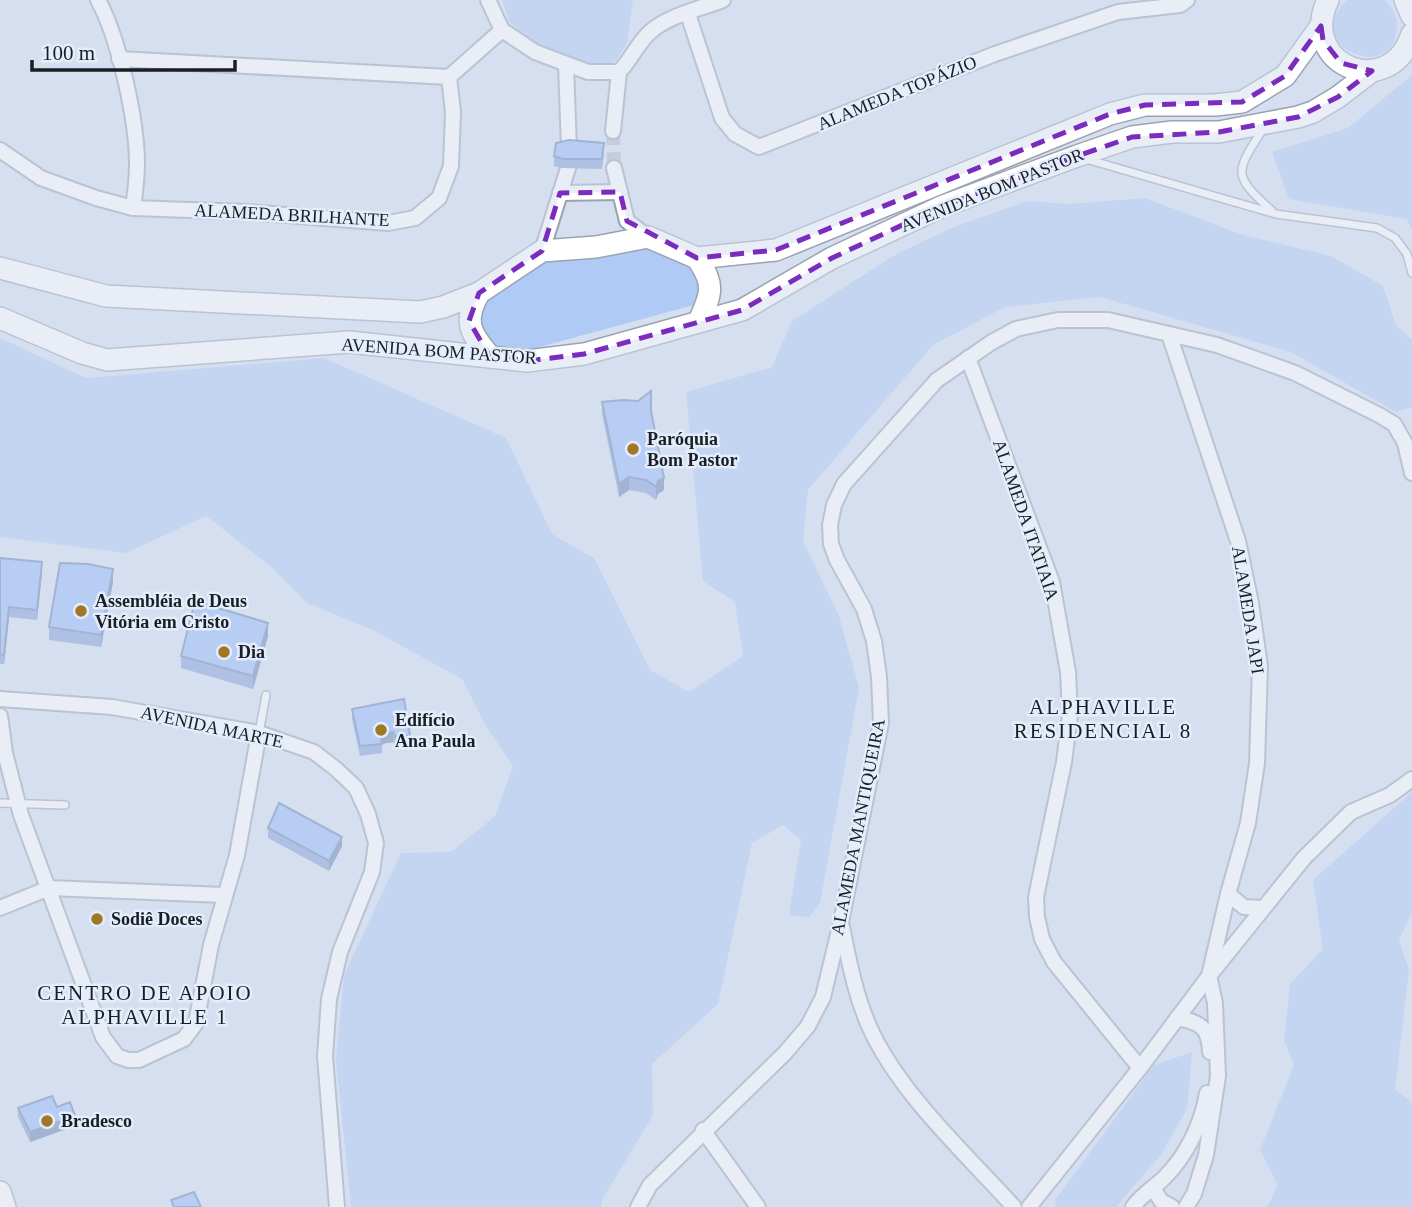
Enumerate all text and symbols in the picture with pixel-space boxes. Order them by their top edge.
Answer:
scale bar [32,28,234,72]
text: 100 m [42,41,95,65]
street label: ALAMEDA TOPÁZIO [814,51,979,134]
street label: AVENIDA BOM PASTOR [898,144,1086,236]
street label: ALAMEDA BRILHANTE [194,200,390,230]
street label: AVENIDA BOM PASTOR [341,334,537,368]
place label: Paróquia Bom Pastor [647,429,737,470]
street label: ALAMEDA ITATIAIA [989,437,1063,603]
marker: Paróquia Bom Pastor [625,441,641,457]
street label: ALAMEDA JAPI [1228,544,1268,676]
place label: Assembléia de Deus Vitória em Cristo [95,591,247,632]
marker: Assembléia de Deus Vitória em Cristo [73,603,89,619]
place label: Dia [238,642,265,662]
marker: Dia [216,644,232,660]
district label: ALPHAVILLE RESIDENCIAL 8 [1014,695,1192,743]
street label: AVENIDA MARTE [139,702,285,752]
place label: Edifício Ana Paula [395,710,476,751]
street label: ALAMEDA MANTIQUEIRA [827,717,889,937]
marker: Edifício Ana Paula [373,722,389,738]
place label: Sodiê Doces [111,909,203,929]
marker: Sodiê Doces [89,911,105,927]
district label: CENTRO DE APOIO ALPHAVILLE 1 [37,981,253,1029]
place label: Bradesco [61,1111,132,1131]
marker: Bradesco [39,1113,55,1129]

